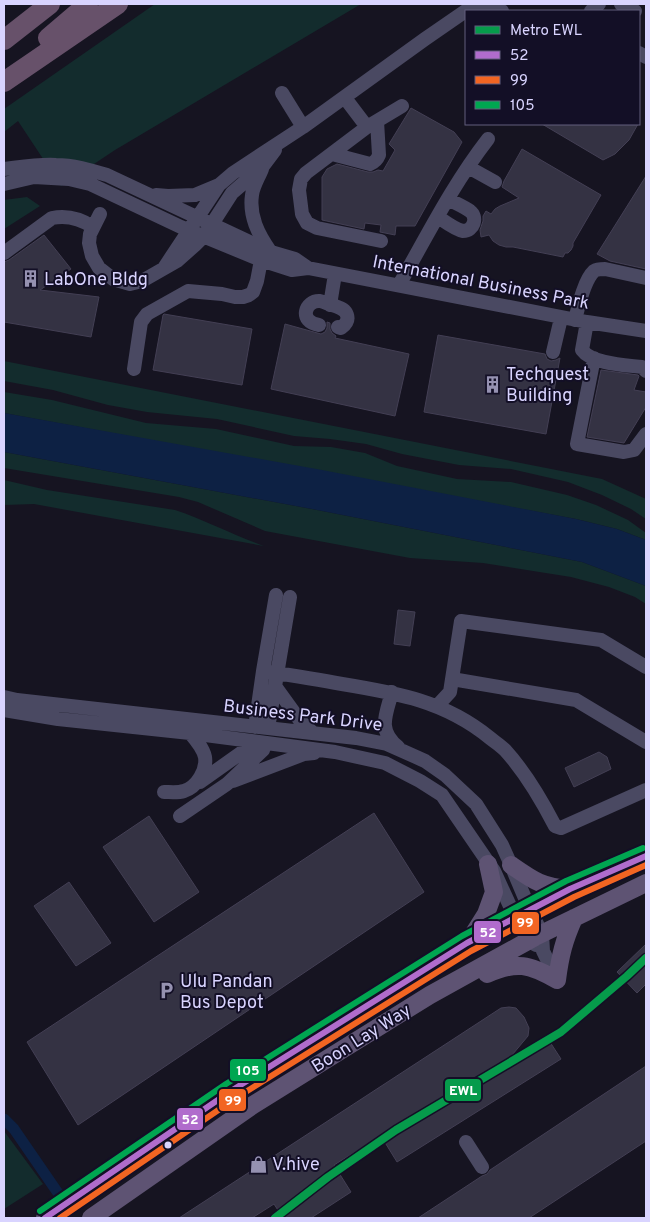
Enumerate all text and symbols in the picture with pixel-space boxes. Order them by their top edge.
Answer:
legend [465,10,640,125]
text: Metro EWL [510,22,582,41]
text: 52 [510,47,528,66]
text: 99 [510,72,528,91]
text: 105 [510,97,535,116]
street label: International Business Park [370,251,591,316]
building icon: LabOne Bldg [20,269,40,289]
place label: LabOne Bldg [44,269,148,292]
place label: Techquest Building [506,364,589,408]
building icon: Techquest Building [482,374,502,394]
street label: Business Park Drive [222,695,384,738]
line badge: 99 [511,911,540,935]
text: 99 [516,915,534,932]
line badge: 52 [473,920,502,944]
text: 52 [479,925,497,942]
place label: Ulu Pandan Bus Depot [180,971,273,1015]
parking icon: Ulu Pandan Bus Depot [156,981,176,1001]
street label: Boon Lay Way [308,1000,416,1079]
line badge: 105 [229,1058,267,1082]
text: 105 [236,1063,260,1080]
line badge: EWL [444,1078,482,1102]
text: EWL [449,1083,477,1100]
line badge: 99 [218,1088,247,1112]
text: 99 [224,1093,242,1110]
line badge: 52 [176,1107,204,1131]
text: 52 [181,1112,199,1129]
unlabelled marker [163,1140,173,1150]
shop icon: V.hive [248,1154,268,1174]
place label: V.hive [272,1154,320,1177]

